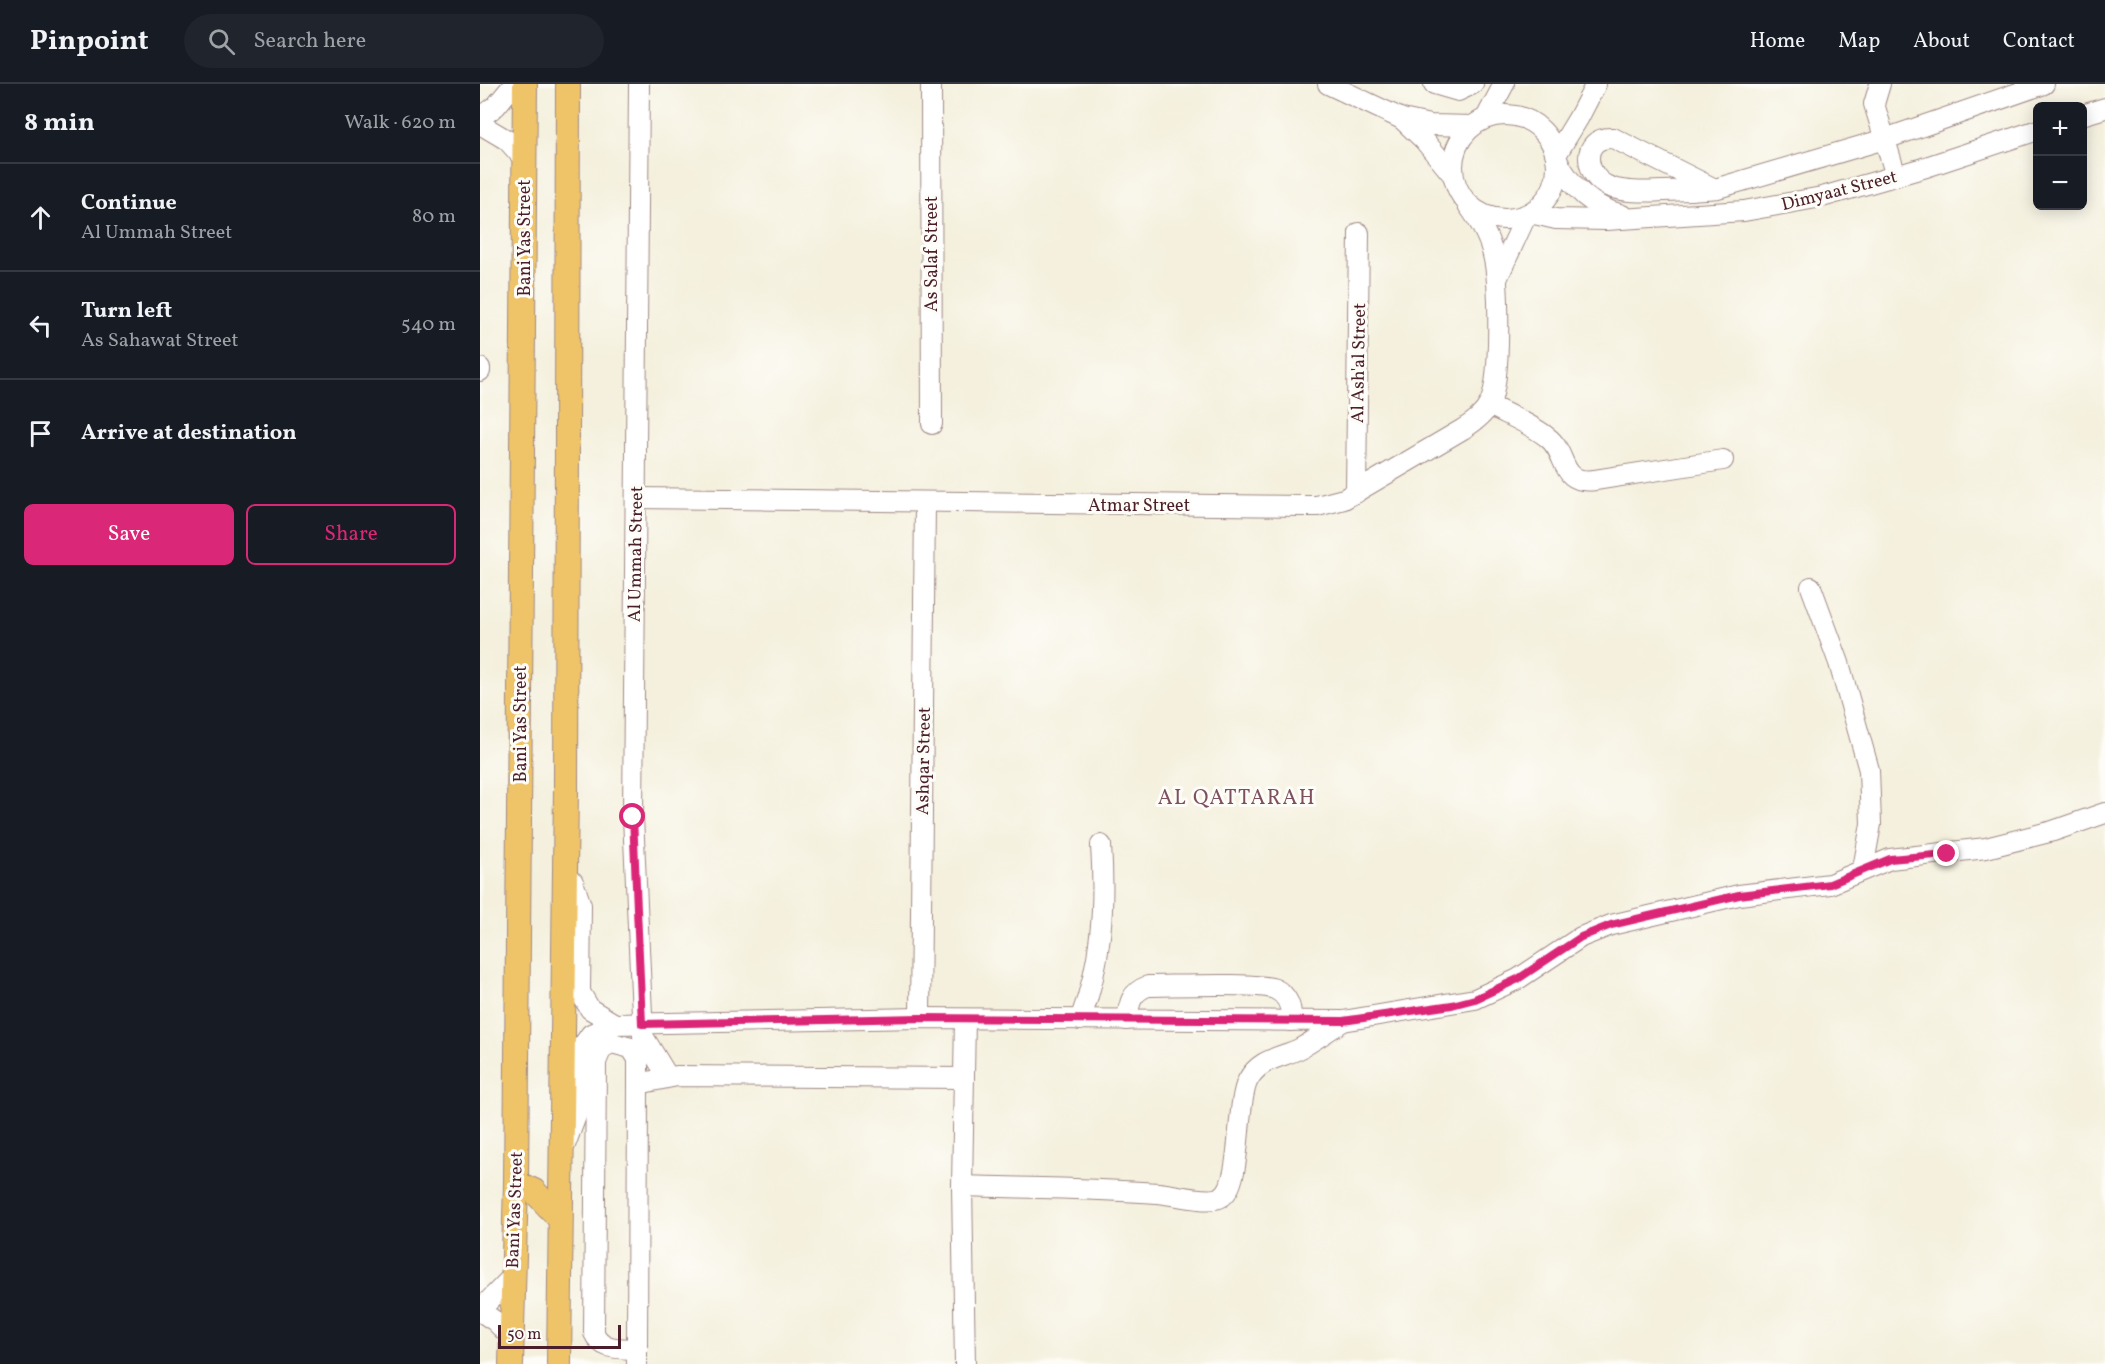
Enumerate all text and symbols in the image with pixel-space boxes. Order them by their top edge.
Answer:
search box [184,14,604,68]
text: Pinpoint [30,22,148,61]
icon: search [205,25,238,58]
text: Search here [253,26,366,57]
text: Home [1750,27,1805,56]
text: Map [1838,27,1880,56]
text: About [1913,27,1970,56]
text: Contact [2003,27,2075,56]
map controls [2033,102,2087,210]
button: + [2033,102,2087,156]
text: 8 min [24,105,95,141]
text: Walk · 620 m [344,109,456,137]
button: − [2033,156,2087,210]
street label: Dimyaat Street [1779,165,1900,218]
street label: Bani Yas Street [513,179,538,297]
text: Continue [81,188,177,219]
street label: As Salaf Street [920,196,945,312]
icon: ahead [24,201,57,234]
text: 80 m [412,203,456,231]
text: Al Ummah Street [81,219,232,247]
text: Turn left [81,296,172,327]
street label: Al Ash'al Street [1346,303,1373,424]
icon: left [24,309,57,342]
text: 540 m [401,311,456,339]
text: As Sahawat Street [81,327,239,355]
icon: arrive [24,417,57,450]
text: Arrive at destination [81,418,297,449]
street label: Al Ummah Street [623,486,650,622]
street label: Atmar Street [1088,494,1190,519]
button: Save [24,504,234,565]
button: Share [246,504,456,565]
street label: Bani Yas Street [509,665,534,783]
street label: Ashqar Street [911,707,938,815]
district label: AL QATTARAH [1158,784,1316,813]
route start [619,803,645,829]
route end [1933,840,1959,866]
street label: Bani Yas Street [501,1151,530,1269]
scale bar [498,1322,621,1350]
text: 50 m [507,1324,541,1346]

